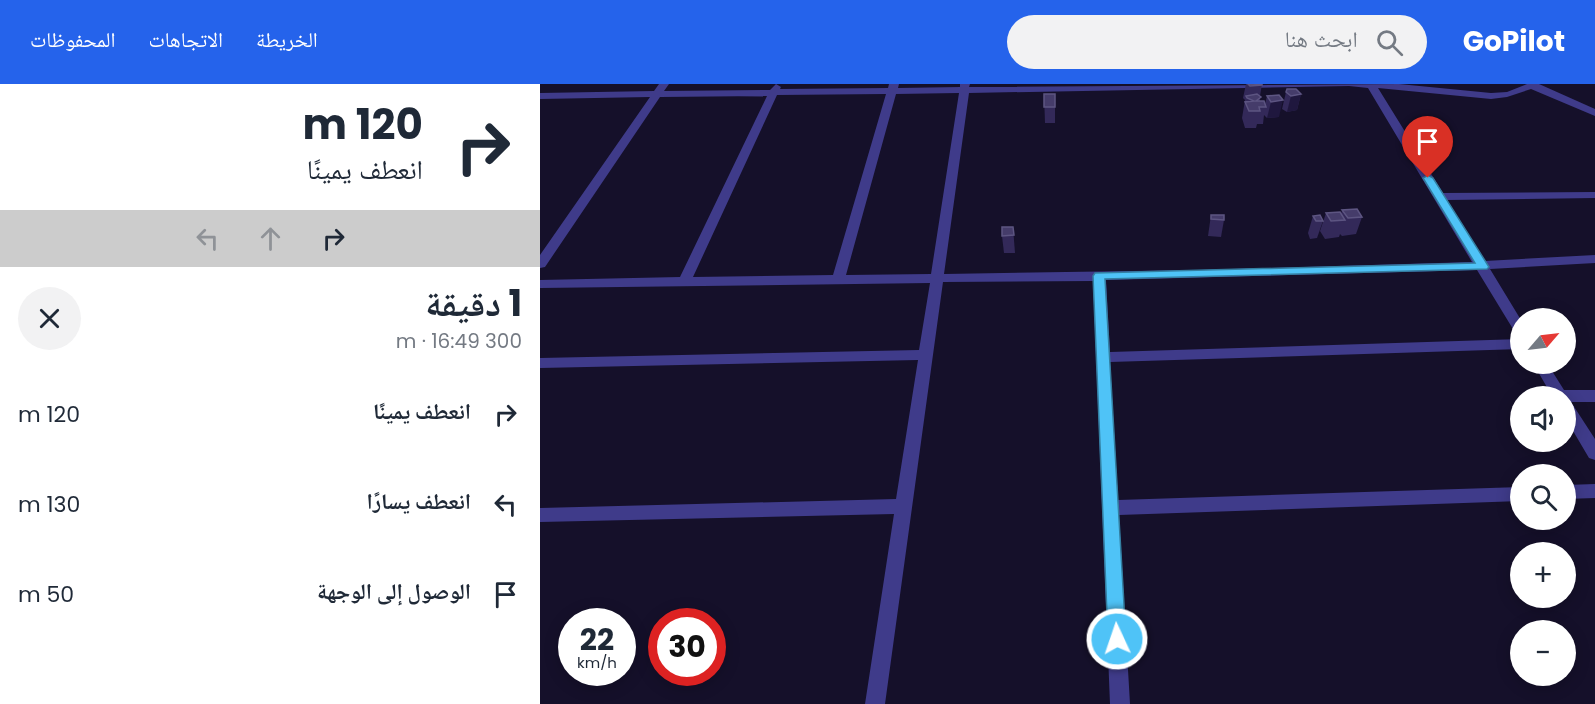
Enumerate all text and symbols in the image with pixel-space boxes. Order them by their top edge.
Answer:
search box [1007,15,1427,69]
text: GoPilot [1463,22,1565,61]
text: ابحث هنا [1285,24,1358,55]
text: المحفوظات [30,25,115,54]
text: الاتجاهات [148,25,223,54]
text: الخريطة [256,25,318,54]
icon: search [1373,26,1406,59]
text: 120 m [302,95,423,154]
icon: right [444,108,522,186]
pin [1402,116,1453,178]
icon: arrive [1411,125,1444,158]
text: انعطف يمينًا [307,151,423,188]
icon: left [191,222,224,255]
icon: ahead [254,222,287,255]
icon: right [317,222,350,255]
text: 1 دقيقة [425,278,522,329]
button: close [18,287,81,350]
north arrow [1510,308,1576,374]
map controls [1510,308,1576,686]
text: 300 m · 16:49 [396,327,522,355]
button: sound [1510,386,1576,452]
text: انعطف يمينًا [373,396,471,427]
icon: right [489,398,522,431]
text: 120 m [18,399,80,430]
button: search [1510,464,1576,530]
text: انعطف يسارًا [367,486,471,517]
icon: left [489,488,522,521]
text: 130 m [18,489,80,520]
button: + [1510,542,1576,608]
text: الوصول إلى الوجهة [317,576,471,607]
icon: arrive [489,578,522,611]
text: 50 m [18,579,74,610]
position arrow [1085,607,1149,671]
speed limit sign: 30 [648,608,726,686]
text: 22 [580,618,614,661]
button: − [1510,620,1576,686]
text: km/h [577,652,617,673]

